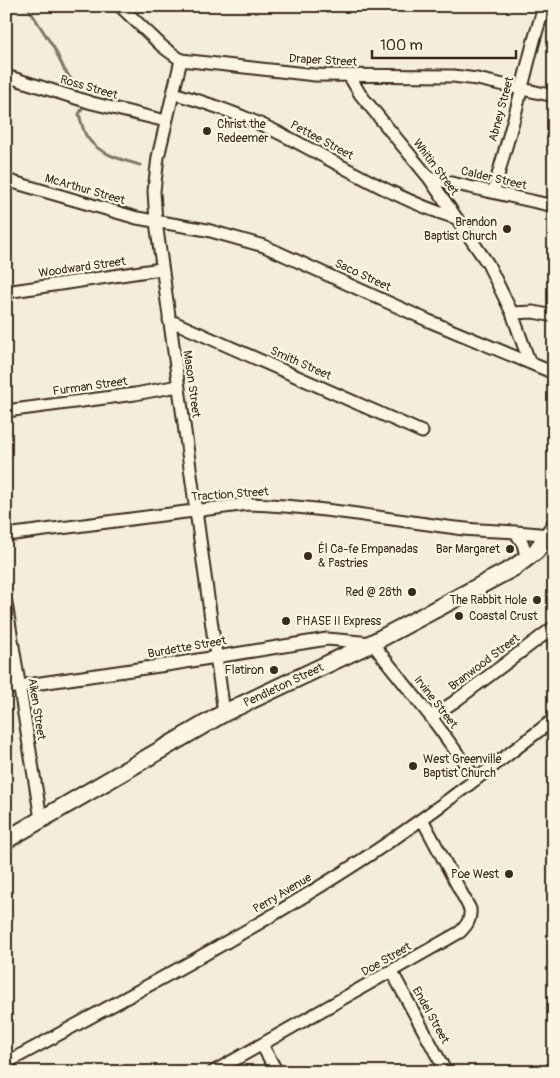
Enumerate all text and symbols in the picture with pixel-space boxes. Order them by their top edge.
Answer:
scale bar [372,28,516,60]
text: 100 m [380,36,423,55]
street label: Draper Street [288,51,358,70]
street label: Ross Street [58,72,120,103]
street label: Abney Street [486,75,517,143]
place label: Christ the Redeemer [217,117,269,146]
street label: Pettee Street [288,118,356,163]
marker: Christ the Redeemer [201,125,213,137]
street label: Whitin Street [409,136,462,199]
street label: Calder Street [459,164,528,193]
street label: McArthur Street [43,171,127,208]
place label: Brandon Baptist Church [424,215,497,244]
marker: Brandon Baptist Church [501,223,513,235]
street label: Woodward Street [38,254,127,281]
street label: Saco Street [332,256,393,295]
street label: Smith Street [268,343,334,384]
street label: Mason Street [179,349,204,419]
street label: Furman Street [52,374,129,399]
street label: Traction Street [191,484,269,505]
place label: Él Ca-fe Empanadas & Pastries [318,541,419,571]
place label: Bar Margaret [436,542,500,557]
marker: Bar Margaret [504,543,516,555]
marker: Él Ca-fe Empanadas & Pastries [302,550,314,562]
place label: Red @ 28th [345,585,402,600]
marker: Red @ 28th [406,586,418,598]
place label: The Rabbit Hole [449,593,527,608]
marker: The Rabbit Hole [531,594,543,606]
place label: Coastal Crust [469,609,538,624]
marker: Coastal Crust [453,610,465,622]
place label: PHASE II Express [296,614,382,629]
marker: PHASE II Express [280,615,292,627]
street label: Branwood Street [446,631,523,694]
street label: Burdette Street [147,633,228,662]
street label: Pendleton Street [241,660,326,711]
place label: Flatiron [225,663,264,678]
marker: Flatiron [268,664,280,676]
street label: Irvine Street [410,673,461,732]
street label: Aiken Street [24,677,49,741]
place label: West Greenville Baptist Church [423,752,502,781]
marker: West Greenville Baptist Church [407,760,419,772]
place label: Poe West [451,867,499,882]
marker: Poe West [503,868,515,880]
street label: Perry Avenue [250,870,314,917]
street label: Doe Street [359,939,414,980]
street label: Endel Street [409,984,452,1047]

